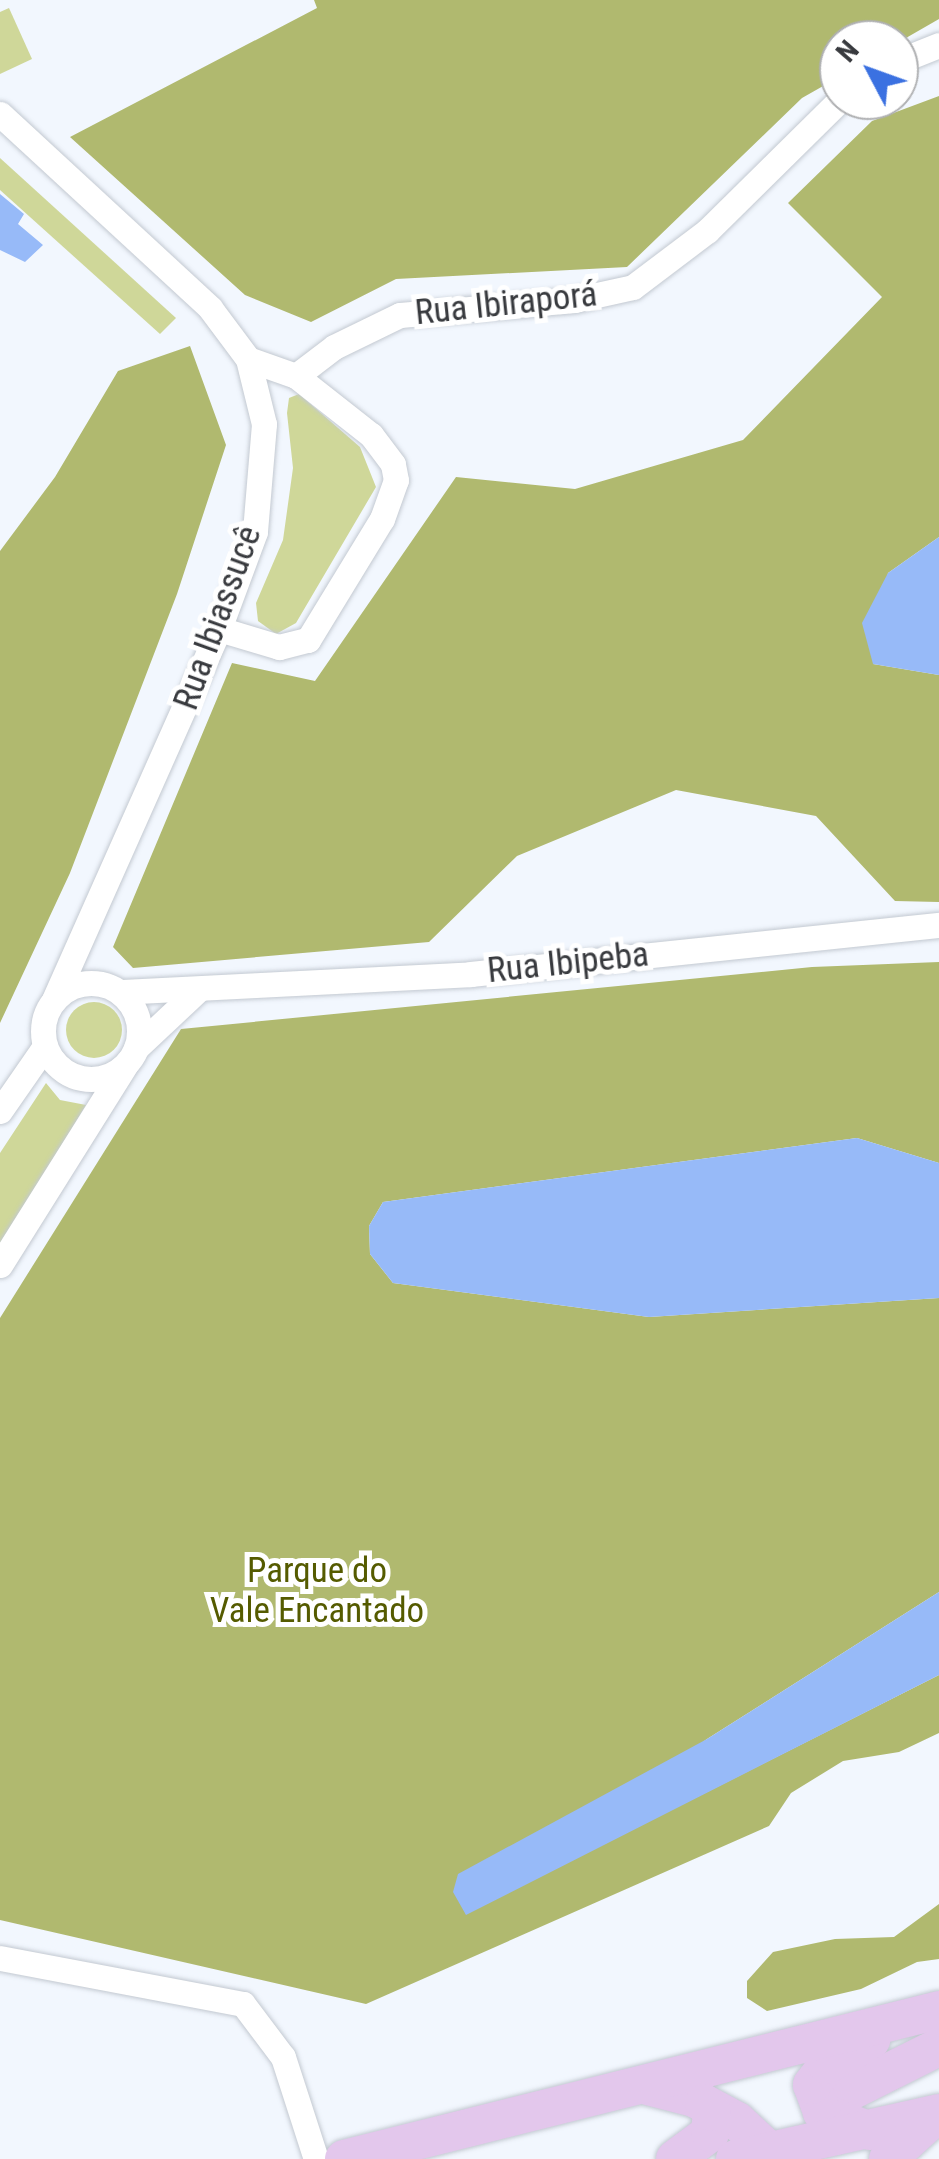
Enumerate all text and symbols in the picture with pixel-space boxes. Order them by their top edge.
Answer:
north arrow [819,20,919,120]
text: N [829,34,866,69]
street label: Rua Ibiraporá [413,274,599,334]
street label: Rua Ibiassucê [165,520,271,716]
street label: Rua Ibipeba [485,934,651,992]
park label: Parque do Vale Encantado [210,1550,424,1632]

